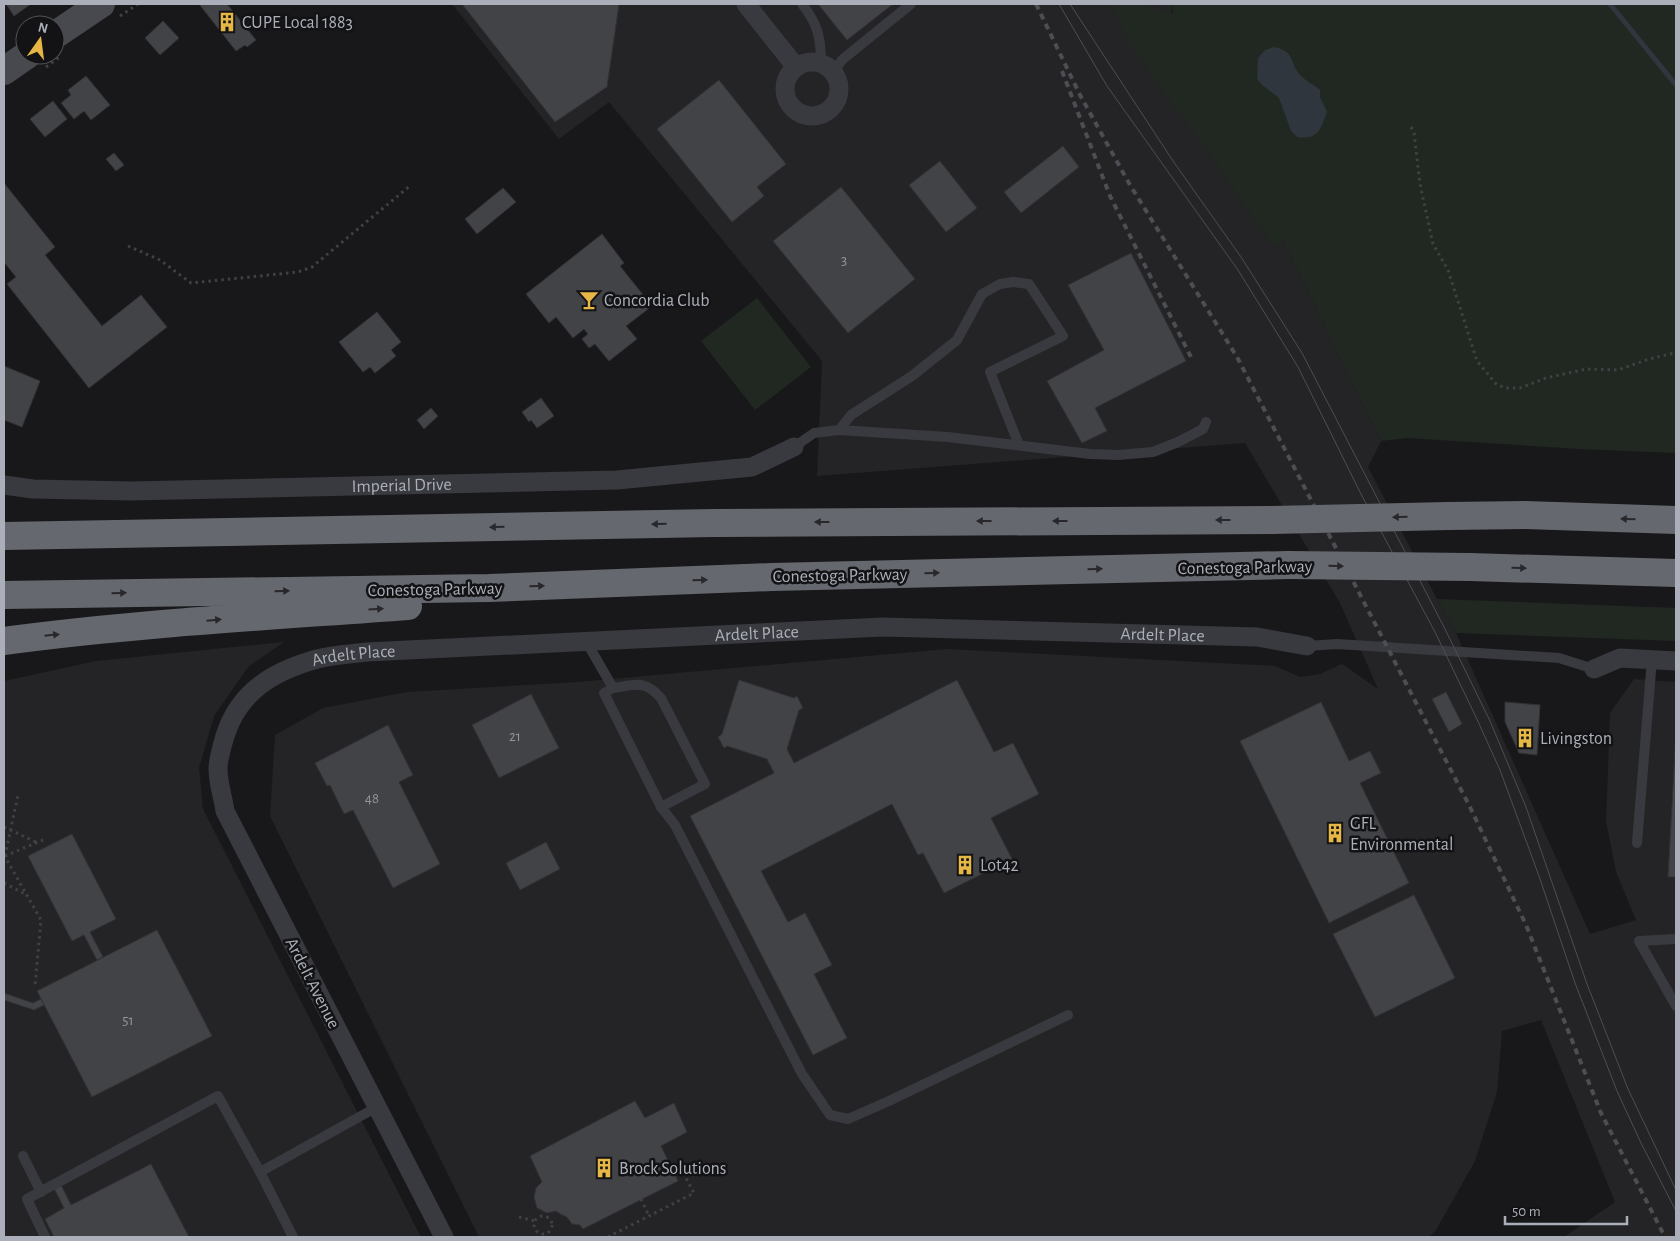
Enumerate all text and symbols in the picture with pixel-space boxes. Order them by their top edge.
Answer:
building icon: CUPE Local 1883 [216,11,238,33]
place label: CUPE Local 1883 [242,14,353,32]
north arrow [15,15,65,65]
text: N [36,20,49,36]
house number: 3 [841,253,847,268]
bar icon: Concordia Club [578,289,600,311]
place label: Concordia Club [604,292,710,310]
street label: Imperial Drive [351,476,452,496]
one-way arrow [1391,513,1407,521]
one-way arrow [1619,515,1635,523]
one-way arrow [1215,516,1231,524]
one-way arrow [976,517,992,525]
one-way arrow [1052,517,1068,525]
one-way arrow [813,518,829,526]
one-way arrow [651,520,667,528]
one-way arrow [488,523,504,531]
street label: Conestoga Parkway [1178,558,1313,578]
one-way arrow [1329,562,1345,570]
one-way arrow [1511,564,1527,572]
one-way arrow [1087,565,1103,573]
street label: Conestoga Parkway [773,566,908,586]
one-way arrow [924,569,940,577]
one-way arrow [692,575,708,583]
street label: Conestoga Parkway [368,580,503,600]
one-way arrow [530,582,546,590]
one-way arrow [274,587,290,595]
one-way arrow [111,589,127,597]
one-way arrow [368,604,384,612]
one-way arrow [206,616,222,624]
street label: Ardelt Place [714,623,799,645]
street label: Ardelt Place [1120,625,1205,646]
one-way arrow [44,631,60,639]
street label: Ardelt Place [310,643,396,670]
building icon: Livingston [1514,727,1536,749]
house number: 21 [509,729,521,744]
place label: Livingston [1540,730,1612,748]
house number: 48 [365,791,379,806]
place label: GFL Environmental [1350,815,1453,854]
building icon: GFL Environmental [1324,822,1346,844]
building icon: Lot42 [954,854,976,876]
place label: Lot42 [980,857,1019,875]
street label: Ardelt Avenue [282,935,343,1032]
house number: 51 [122,1013,134,1028]
building icon: Brock Solutions [593,1157,615,1179]
place label: Brock Solutions [619,1160,727,1178]
scale bar [1505,1194,1628,1226]
text: 50 m [1512,1204,1541,1219]

